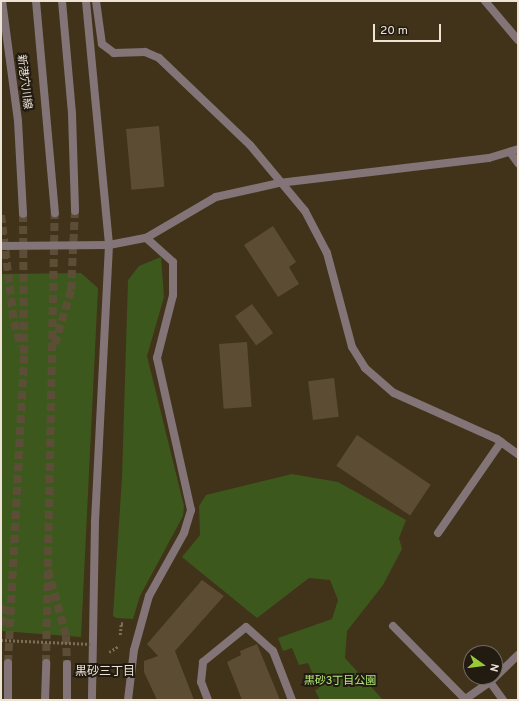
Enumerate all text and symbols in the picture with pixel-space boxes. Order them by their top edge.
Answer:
scale bar [375,16,443,42]
text: 20 m [380,23,408,39]
street label: 新港穴川線 [14,54,34,110]
north arrow [463,645,503,685]
text: N [486,662,501,673]
district label: 黒砂三丁目 [75,666,135,680]
park label: 黒砂3丁目公園 [304,674,376,688]

